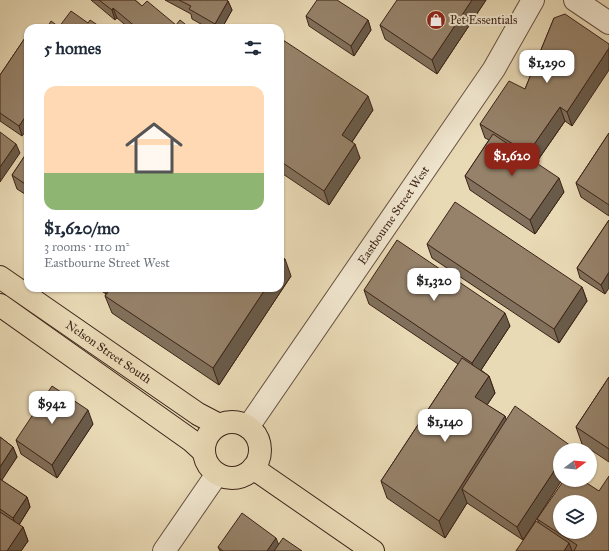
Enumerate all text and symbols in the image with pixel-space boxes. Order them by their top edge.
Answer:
shop icon: Pet Essentials [425,9,447,31]
place label: Pet Essentials [450,13,517,27]
icon: filters [242,37,264,59]
text: 5 homes [44,38,101,59]
pin: $1,290 [514,50,580,84]
text: $1,290 [528,55,566,71]
icon: home [118,112,190,184]
pin: $1,620 [479,143,545,177]
text: $1,620 [494,148,530,164]
street label: Eastbourne Street West [355,163,433,267]
text: $1,620/mo [44,218,120,239]
text: 3 rooms · 110 m² [44,239,129,255]
text: Eastbourne Street West [44,255,170,271]
pin: $1,320 [401,268,467,302]
text: $1,320 [416,273,452,289]
street label: Nelson Street South [63,318,154,387]
pin: $942 [28,391,76,425]
text: $942 [38,396,66,412]
pin: $1,140 [412,409,478,443]
text: $1,140 [427,414,463,430]
north arrow [553,443,597,487]
map controls [553,443,597,539]
button: layers [553,495,597,539]

